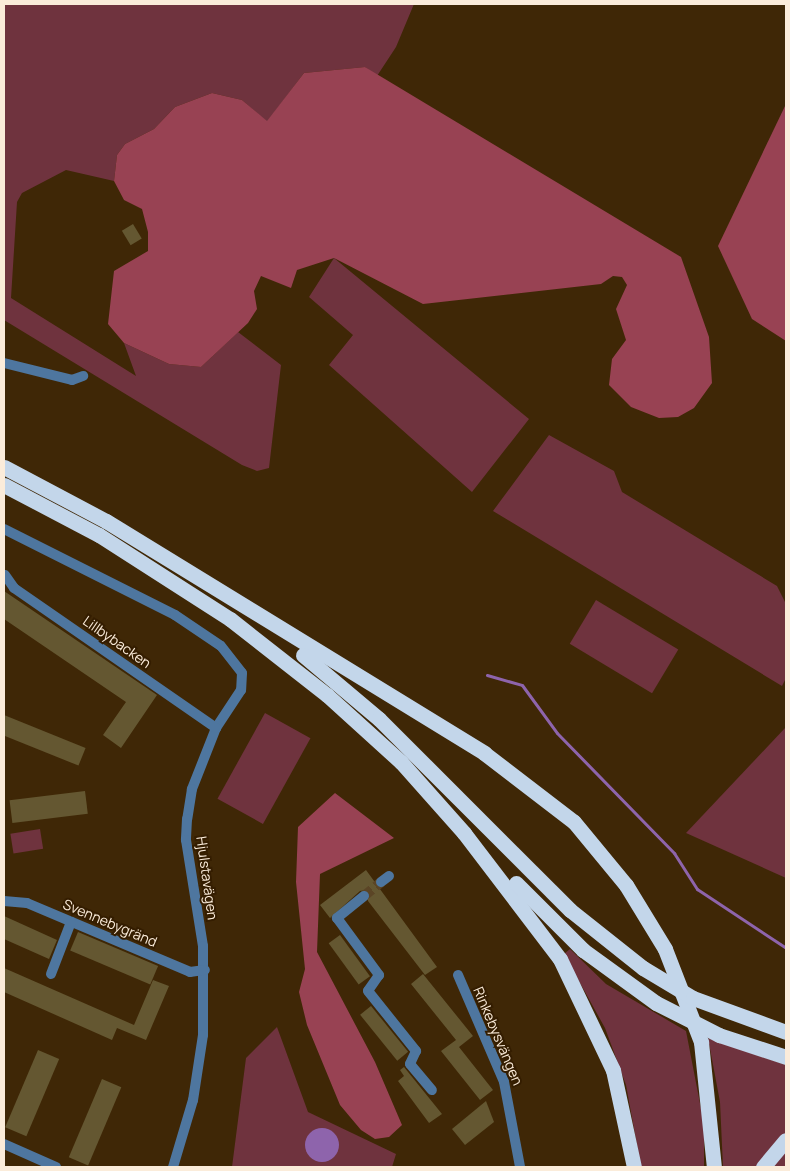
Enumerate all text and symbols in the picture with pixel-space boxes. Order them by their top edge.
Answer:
street label: Lillbybacken [80,612,154,672]
street label: Hjulstavägen [193,835,221,921]
street label: Svennebygränd [60,896,160,950]
street label: Rinkebysvängen [470,984,526,1088]

